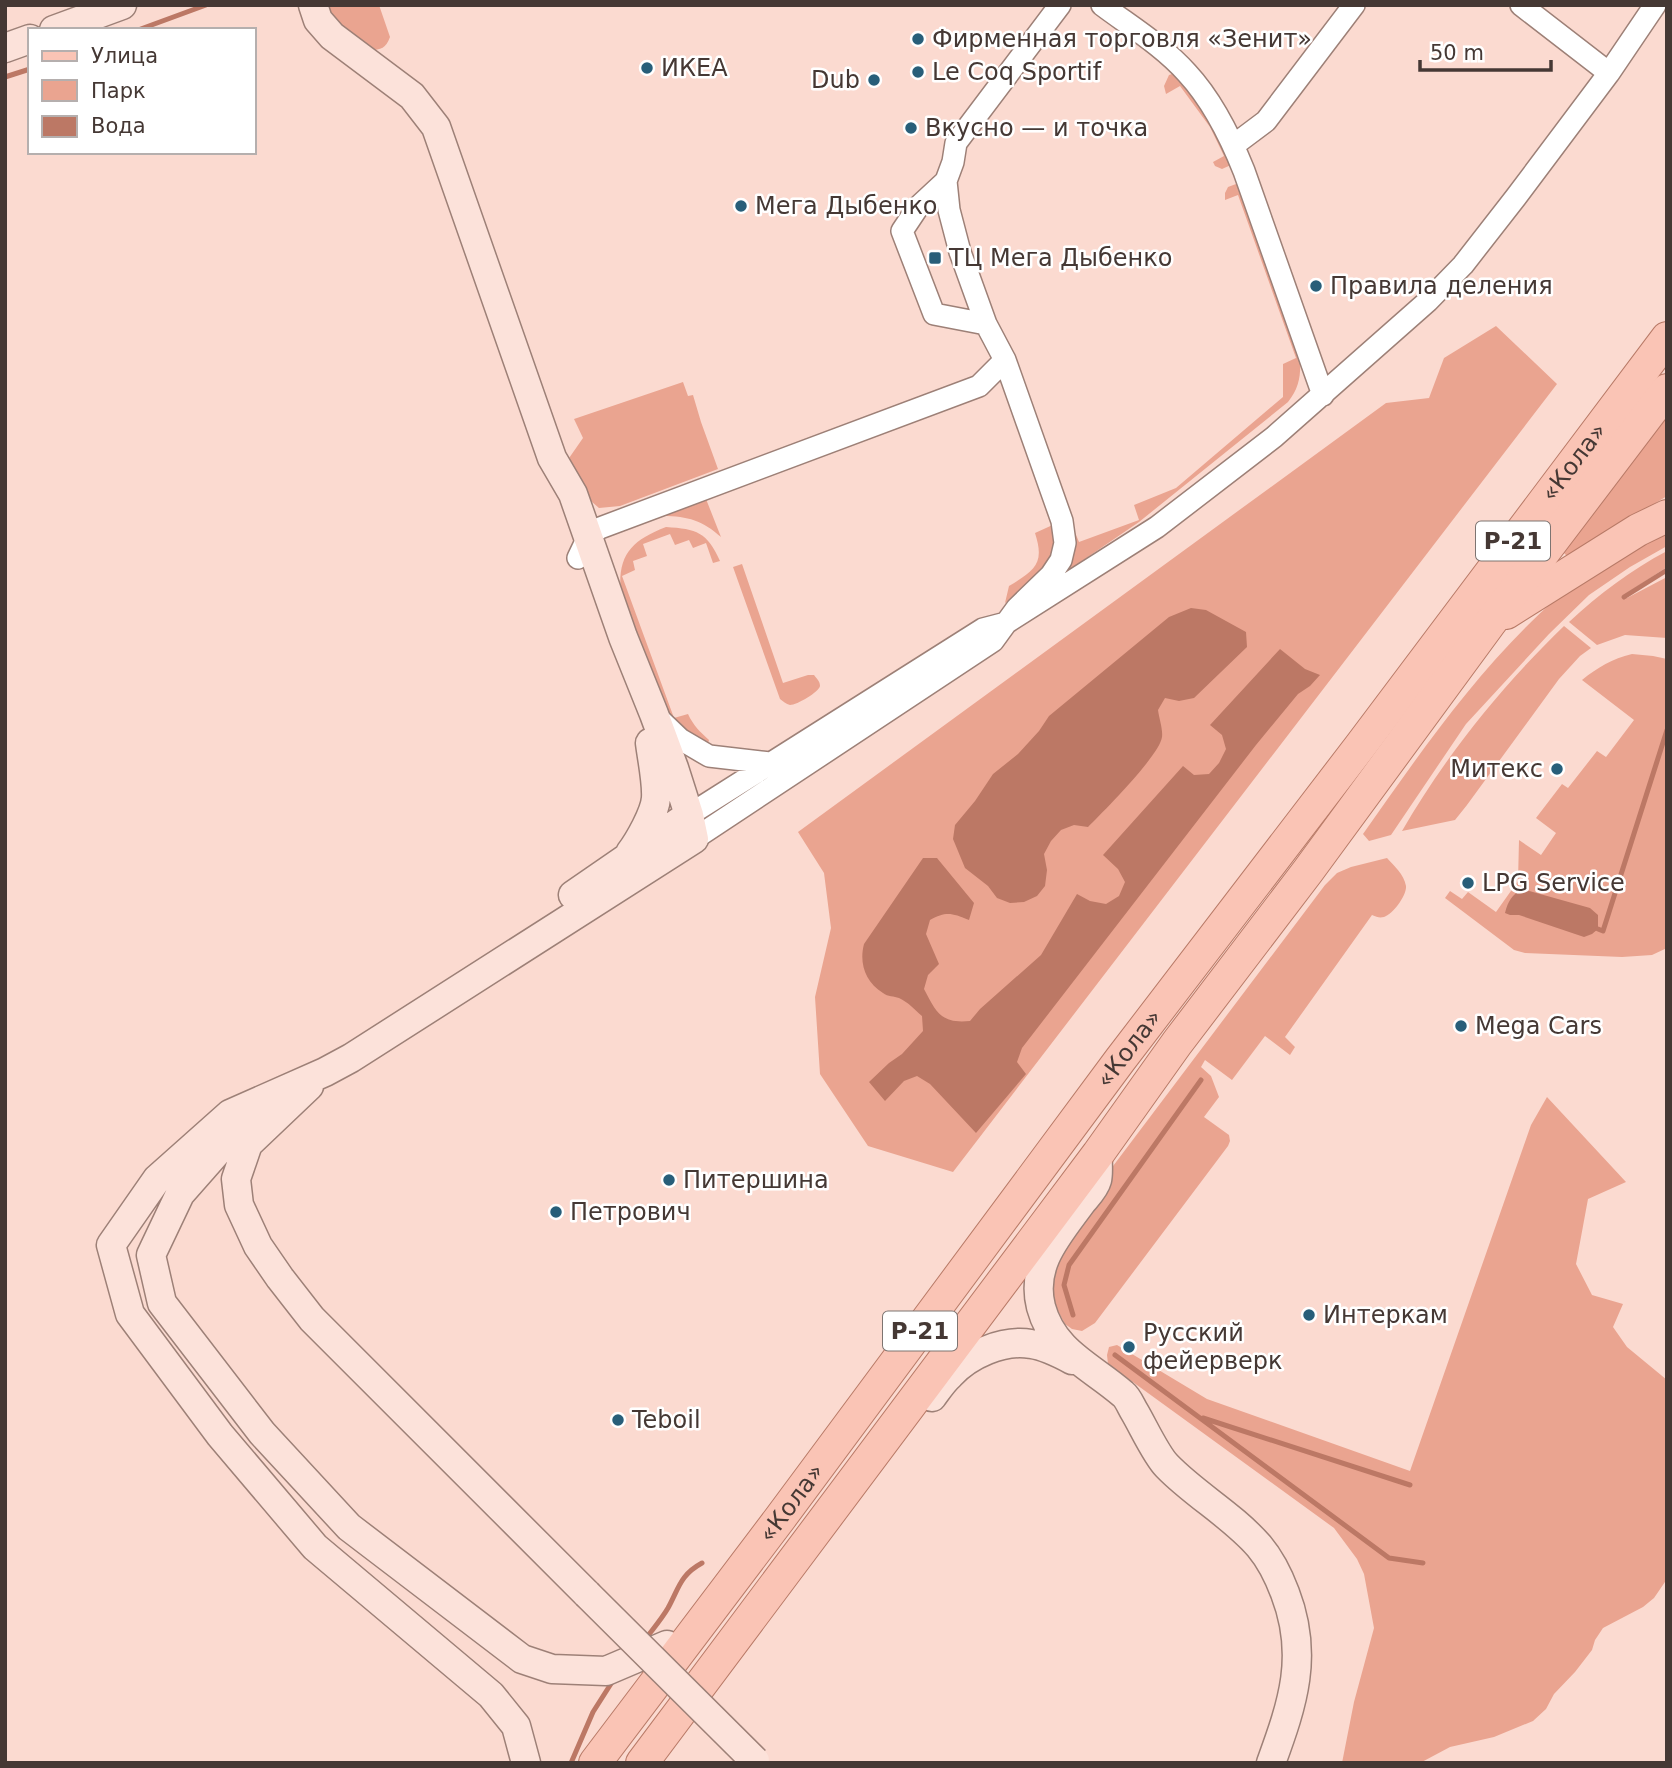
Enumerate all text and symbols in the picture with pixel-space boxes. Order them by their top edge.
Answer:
place label: Фирменная торговля «Зенит» [932,25,1312,53]
legend [28,28,256,154]
scale bar [1420,28,1551,72]
marker: Фирменная торговля «Зенит» [910,31,926,47]
text: 50 m [1430,41,1484,65]
text: Улица [91,44,158,68]
place label: ИКЕА [661,54,728,82]
place label: Le Coq Sportif [932,58,1102,86]
marker: ИКЕА [639,60,655,76]
marker: Le Coq Sportif [910,64,926,80]
place label: Dub [811,66,860,94]
marker: Dub [866,72,882,88]
text: Парк [91,79,146,103]
text: Вода [91,114,146,138]
place label: Вкусно — и точка [925,114,1148,142]
marker: Вкусно — и точка [903,120,919,136]
place label: Мега Дыбенко [755,192,938,220]
marker: Мега Дыбенко [733,198,749,214]
place label: ТЦ Мега Дыбенко [948,244,1172,272]
marker: ТЦ Мега Дыбенко [927,250,943,266]
place label: Правила деления [1330,272,1553,300]
marker: Правила деления [1308,278,1324,294]
street label: «Кола» [1535,417,1612,507]
road number: Р-21 [1476,522,1550,561]
place label: Митекс [1450,755,1543,783]
marker: Митекс [1549,761,1565,777]
place label: LPG Service [1482,869,1625,897]
marker: LPG Service [1460,875,1476,891]
street label: «Кола» [1090,1004,1168,1093]
place label: Mega Cars [1475,1012,1602,1040]
marker: Mega Cars [1453,1018,1469,1034]
place label: Питершина [683,1166,829,1194]
marker: Питершина [661,1172,677,1188]
place label: Петрович [570,1198,691,1226]
marker: Петрович [548,1204,564,1220]
place label: Интеркам [1323,1301,1448,1329]
marker: Интеркам [1301,1307,1317,1323]
road number: Р-21 [883,1312,957,1350]
place label: Русский фейерверк [1143,1319,1283,1375]
marker: Русский фейерверк [1121,1339,1137,1355]
place label: Teboil [631,1406,701,1434]
marker: Teboil [610,1412,626,1428]
street label: «Кола» [753,1458,830,1548]

